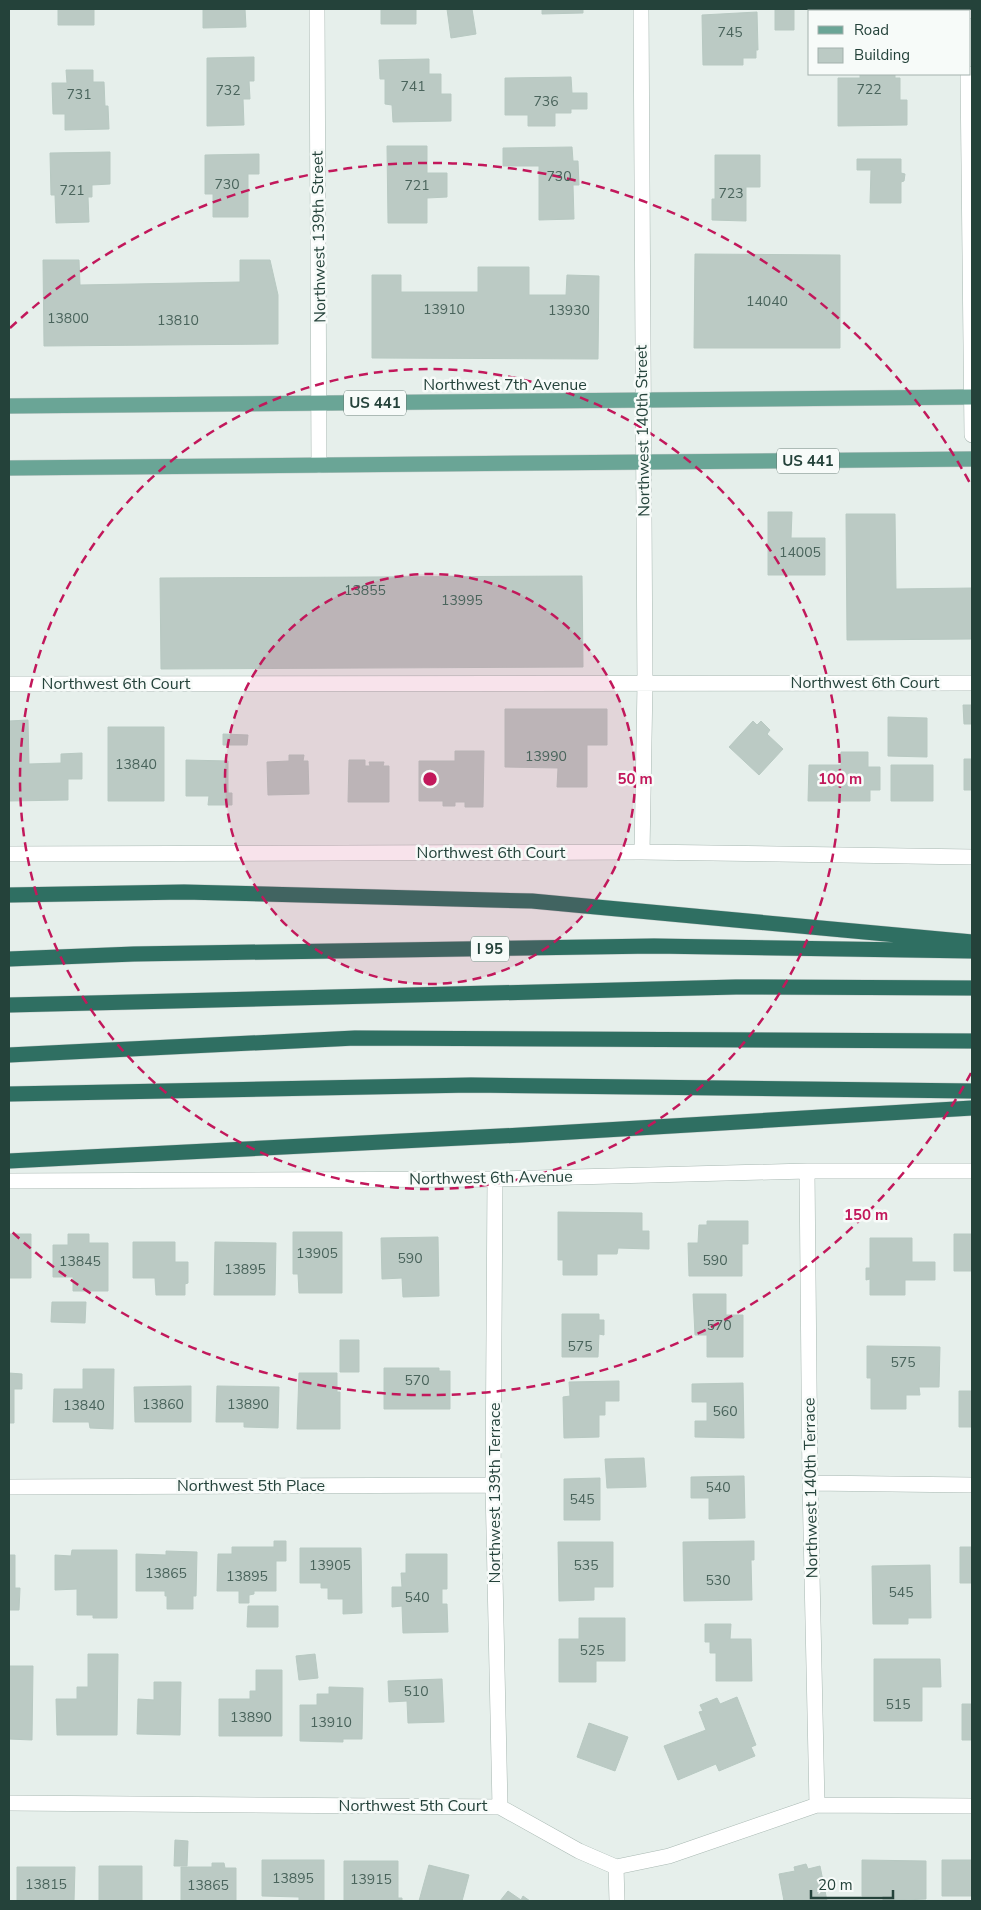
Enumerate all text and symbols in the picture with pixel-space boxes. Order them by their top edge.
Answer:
legend [808,10,971,75]
text: Road [854,20,889,40]
house number: 745 [717,23,743,42]
text: Building [854,45,910,65]
house number: 741 [400,77,426,96]
house number: 722 [856,80,882,99]
house number: 732 [215,81,241,100]
house number: 731 [66,85,92,104]
house number: 736 [533,92,559,111]
street label: Northwest 139th Street [306,150,331,323]
house number: 730 [546,167,572,186]
house number: 730 [214,175,240,194]
house number: 721 [404,176,430,195]
house number: 721 [59,181,85,200]
house number: 723 [718,184,744,203]
house number: 14040 [746,292,788,311]
house number: 13910 [423,300,465,319]
house number: 13930 [548,301,590,320]
house number: 13800 [47,309,89,328]
house number: 13810 [157,311,199,330]
street label: Northwest 140th Street [630,344,655,517]
street label: Northwest 7th Avenue [423,374,587,396]
road number: US 441 [344,390,406,416]
road number: US 441 [777,448,839,474]
house number: 14005 [779,543,821,562]
house number: 13855 [344,581,386,600]
house number: 13995 [441,591,483,610]
street label: Northwest 6th Court [791,672,940,694]
street label: Northwest 6th Court [42,673,191,695]
house number: 13990 [525,747,567,766]
house number: 13840 [115,755,157,774]
text: 50 m [617,769,653,789]
text: 100 m [818,769,862,789]
centre of rings [421,770,439,788]
street label: Northwest 6th Court [417,842,566,864]
road number: I 95 [471,936,509,962]
street label: Northwest 6th Avenue [409,1166,573,1190]
text: 150 m [844,1205,888,1225]
house number: 13905 [296,1244,338,1263]
house number: 590 [397,1249,423,1268]
house number: 590 [702,1251,728,1270]
house number: 13845 [59,1252,101,1271]
house number: 13895 [224,1260,266,1279]
house number: 570 [706,1316,732,1335]
house number: 575 [567,1337,593,1356]
house number: 575 [890,1353,916,1372]
house number: 570 [404,1371,430,1390]
house number: 13860 [142,1395,184,1414]
house number: 13890 [227,1395,269,1414]
house number: 13840 [63,1396,105,1415]
street label: Northwest 140th Terrace [798,1397,824,1579]
house number: 560 [712,1402,738,1421]
street label: Northwest 139th Terrace [484,1403,506,1583]
street label: Northwest 5th Place [177,1475,325,1497]
house number: 540 [705,1478,731,1497]
house number: 545 [569,1490,595,1509]
house number: 13905 [309,1556,351,1575]
house number: 535 [573,1556,599,1575]
house number: 13865 [145,1564,187,1583]
house number: 13895 [226,1567,268,1586]
house number: 530 [705,1571,731,1590]
house number: 545 [888,1583,914,1602]
house number: 540 [404,1588,430,1607]
house number: 525 [579,1641,605,1660]
house number: 510 [403,1682,429,1701]
house number: 515 [885,1695,911,1714]
house number: 13890 [230,1708,272,1727]
house number: 13910 [310,1713,352,1732]
street label: Northwest 5th Court [339,1795,488,1817]
scale bar [811,1868,894,1900]
house number: 13895 [272,1869,314,1888]
house number: 13915 [350,1870,392,1889]
house number: 13815 [25,1875,67,1894]
text: 20 m [818,1875,853,1895]
house number: 13865 [187,1876,229,1895]

